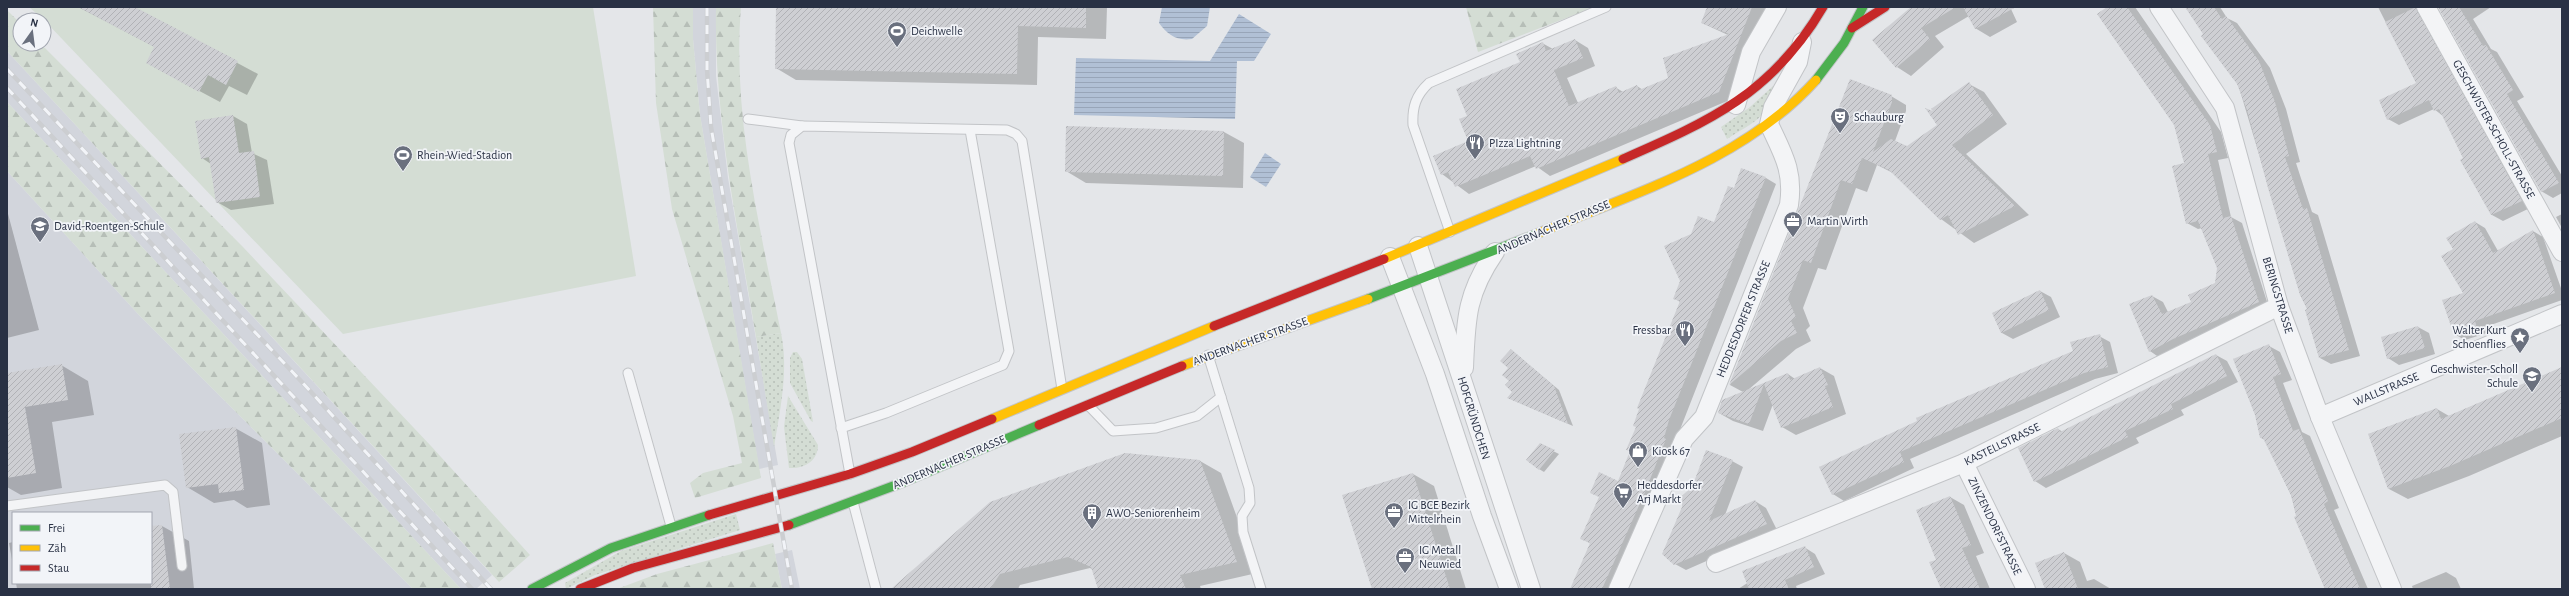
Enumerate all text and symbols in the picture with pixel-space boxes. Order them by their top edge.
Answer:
north arrow [12,12,52,52]
text: N [29,17,39,29]
sports icon: Deichwelle [886,20,908,48]
place label: Deichwelle [911,25,963,37]
street label: GESCHWISTER-SCHOLL-STRASSE [2451,58,2537,201]
theatre icon: Schauburg [1829,106,1851,134]
place label: Schauburg [1854,111,1904,123]
restaurant icon: PIzza Lightning [1464,132,1486,160]
place label: PIzza Lightning [1489,137,1561,149]
sports icon: Rhein-Wied-Stadion [392,144,414,172]
place label: Rhein-Wied-Stadion [417,149,512,161]
street label: ANDERNACHER STRASSE [1495,198,1611,256]
office icon: Martin Wirth [1782,210,1804,238]
school or university icon: David-Roentgen-Schule [29,215,51,243]
place label: Martin Wirth [1807,215,1868,227]
place label: David-Roentgen-Schule [54,220,164,232]
street label: BERINGSTRASSE [2261,255,2295,335]
street label: HEDDESDORFER STRASSE [1714,259,1772,379]
street label: ANDERNACHER STRASSE [1191,315,1309,367]
restaurant icon: Fressbar [1674,319,1696,347]
place label: Fressbar [1632,324,1671,336]
place label: Walter Kurt Schoenflies [2452,324,2506,350]
place icon: Walter Kurt Schoenflies [2509,326,2531,354]
place label: Geschwister-Scholl Schule [2431,363,2518,389]
school or university icon: Geschwister-Scholl Schule [2521,365,2543,393]
street label: WALLSTRASSE [2352,370,2420,408]
street label: HOFGRÜNDCHEN [1456,375,1493,461]
street label: KASTELLSTRASSE [1962,420,2042,468]
street label: ANDERNACHER STRASSE [891,433,1007,491]
shop icon: Kiosk 67 [1627,440,1649,468]
place label: Kiosk 67 [1652,445,1690,457]
street label: ZINZENDORFSTRASSE [1966,475,2024,577]
place label: Heddesdorfer Arj Markt [1637,479,1702,506]
supermarket icon: Heddesdorfer Arj Markt [1612,481,1634,509]
place label: IG BCE Bezirk Mittelrhein [1408,499,1470,525]
office icon: IG BCE Bezirk Mittelrhein [1383,501,1405,529]
building icon: AWO-Seniorenheim [1081,502,1103,530]
place label: AWO-Seniorenheim [1106,507,1200,519]
legend [12,512,152,584]
text: Frei [48,522,65,534]
text: Zäh [48,542,66,554]
place label: IG Metall Neuwied [1419,544,1461,570]
office icon: IG Metall Neuwied [1394,546,1416,574]
text: Stau [48,562,69,574]

